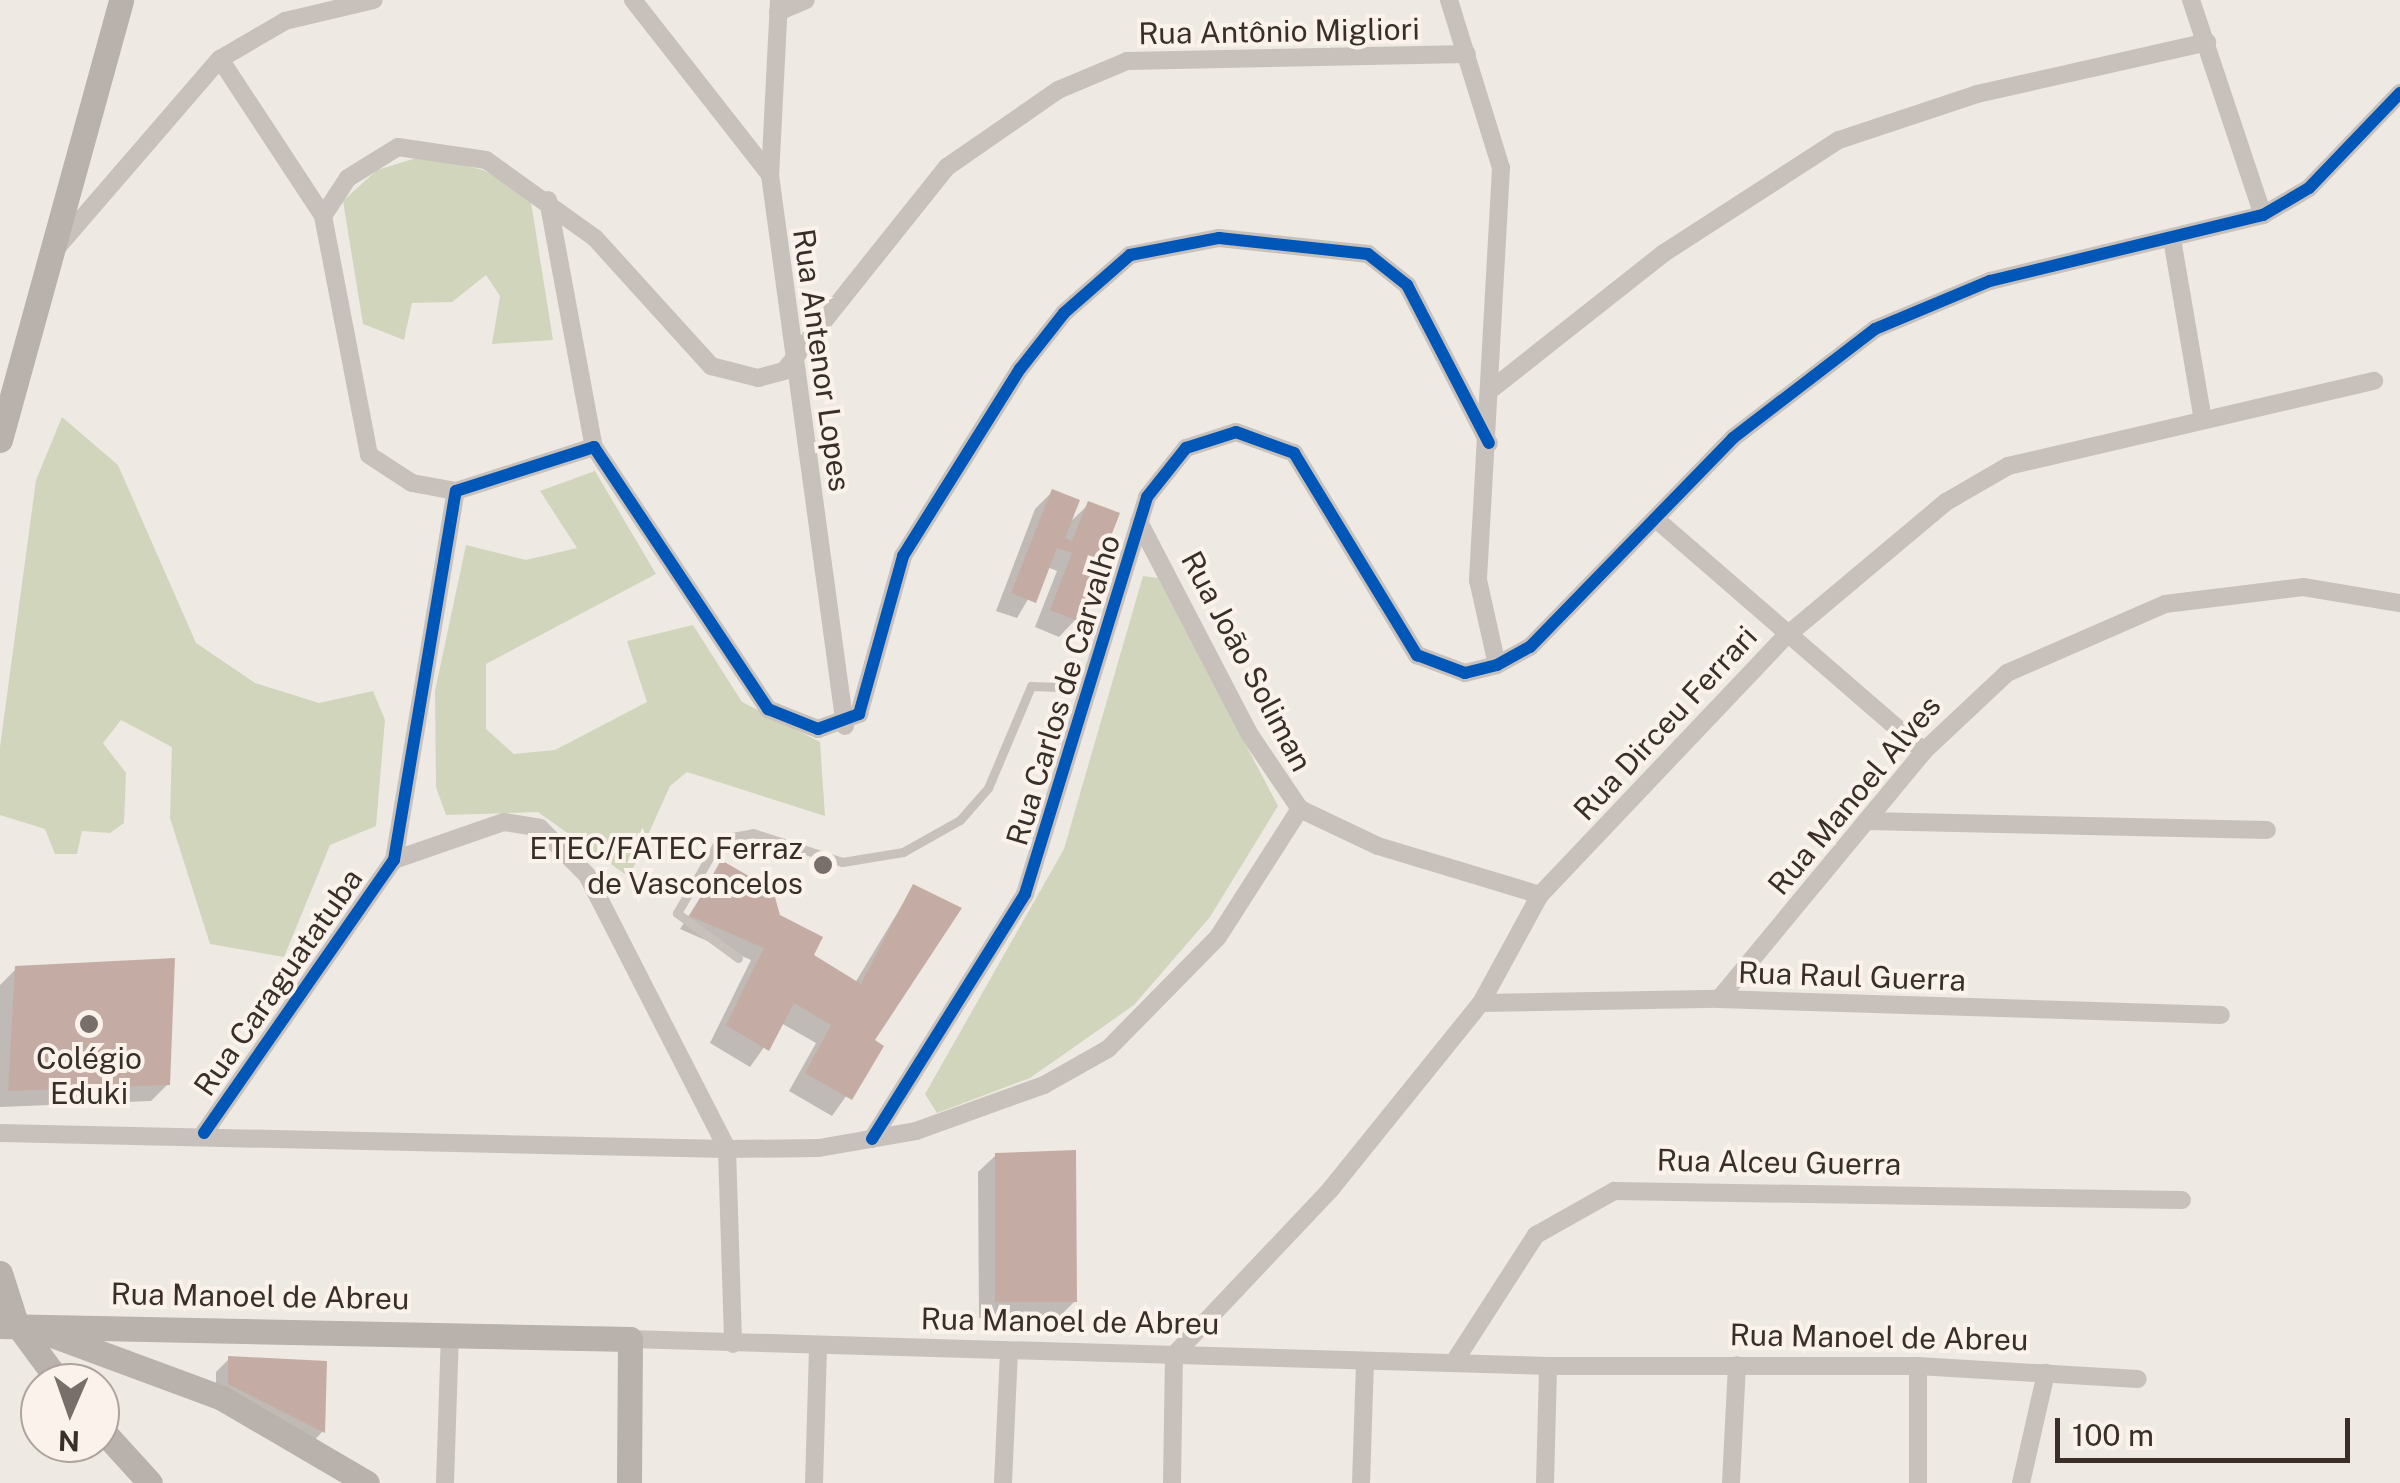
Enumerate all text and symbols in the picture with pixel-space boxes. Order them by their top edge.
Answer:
street label: Rua Antônio Migliori [1138,11,1420,51]
street label: Rua Antenor Lopes [786,227,858,493]
street label: Rua Carlos de Carvalho [998,530,1128,850]
street label: Rua João Soliman [1174,545,1320,777]
street label: Rua Dirceu Ferrari [1566,619,1764,827]
street label: Rua Manoel Alves [1760,688,1948,902]
place label: ETEC/FATEC Ferraz de Vasconcelos [529,830,803,900]
marker: ETEC/FATEC Ferraz de Vasconcelos [812,854,834,876]
street label: Rua Caraguatatuba [186,862,370,1102]
street label: Rua Raul Guerra [1738,954,1966,998]
marker: Colégio Eduki [78,1013,100,1035]
place label: Colégio Eduki [36,1040,142,1110]
street label: Rua Alceu Guerra [1656,1142,1902,1182]
street label: Rua Manoel de Abreu [110,1275,410,1317]
street label: Rua Manoel de Abreu [920,1300,1220,1342]
street label: Rua Manoel de Abreu [1729,1316,2029,1358]
north arrow [20,1363,120,1463]
scale bar [2060,1398,2355,1460]
text: 100 m [2072,1417,2154,1453]
text: N [57,1425,81,1458]

